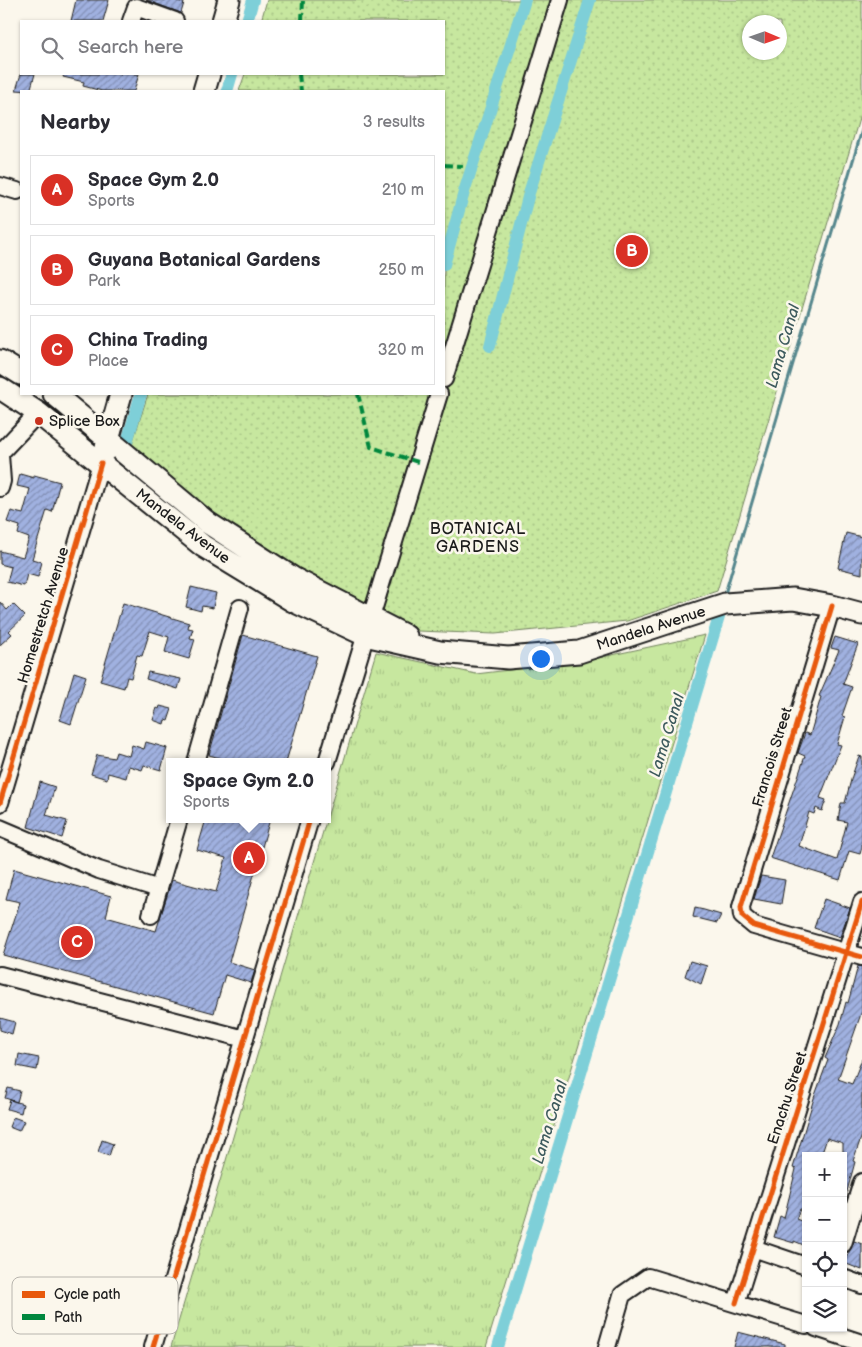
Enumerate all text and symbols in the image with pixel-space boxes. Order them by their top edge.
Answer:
north arrow [742,15,787,60]
search box [20,20,445,75]
icon: search [38,34,66,62]
text: Search here [78,36,183,59]
text: Nearby [40,110,110,135]
text: 3 results [363,113,425,132]
text: Space Gym 2.0 [88,169,219,192]
text: A [52,181,62,200]
text: 210 m [382,181,424,200]
text: Sports [88,192,135,211]
pin: B [616,232,648,270]
text: Guyana Botanical Gardens [88,249,320,272]
text: B [51,261,63,280]
text: 250 m [378,261,424,280]
text: Park [88,272,120,291]
water label: Lama Canal [762,301,805,390]
text: China Trading [88,329,208,352]
text: C [51,341,63,360]
text: 320 m [378,341,424,360]
text: Place [88,352,129,371]
place label: Splice Box [49,412,120,431]
marker: Splice Box [33,415,45,427]
street label: Mandela Avenue [132,485,234,568]
district label: BOTANICAL GARDENS [430,520,526,557]
street label: Homestretch Avenue [14,545,73,686]
street label: Mandela Avenue [594,602,708,655]
your location [528,646,554,672]
water label: Lama Canal [646,690,689,779]
street label: Francois Street [748,705,797,809]
popup [166,758,331,823]
text: Space Gym 2.0 [183,770,314,793]
text: Sports [183,793,230,812]
pin: A [233,839,265,877]
pin: C [61,923,93,961]
street label: Enachu Street [764,1049,812,1147]
water label: Lama Canal [529,1077,572,1166]
map controls [802,1152,847,1332]
button: + [802,1152,847,1197]
button: − [802,1197,847,1242]
button: locate [802,1242,847,1287]
legend [12,1277,178,1334]
text: Cycle path [54,1286,121,1303]
button: layers [802,1287,847,1332]
text: Path [54,1309,82,1326]

